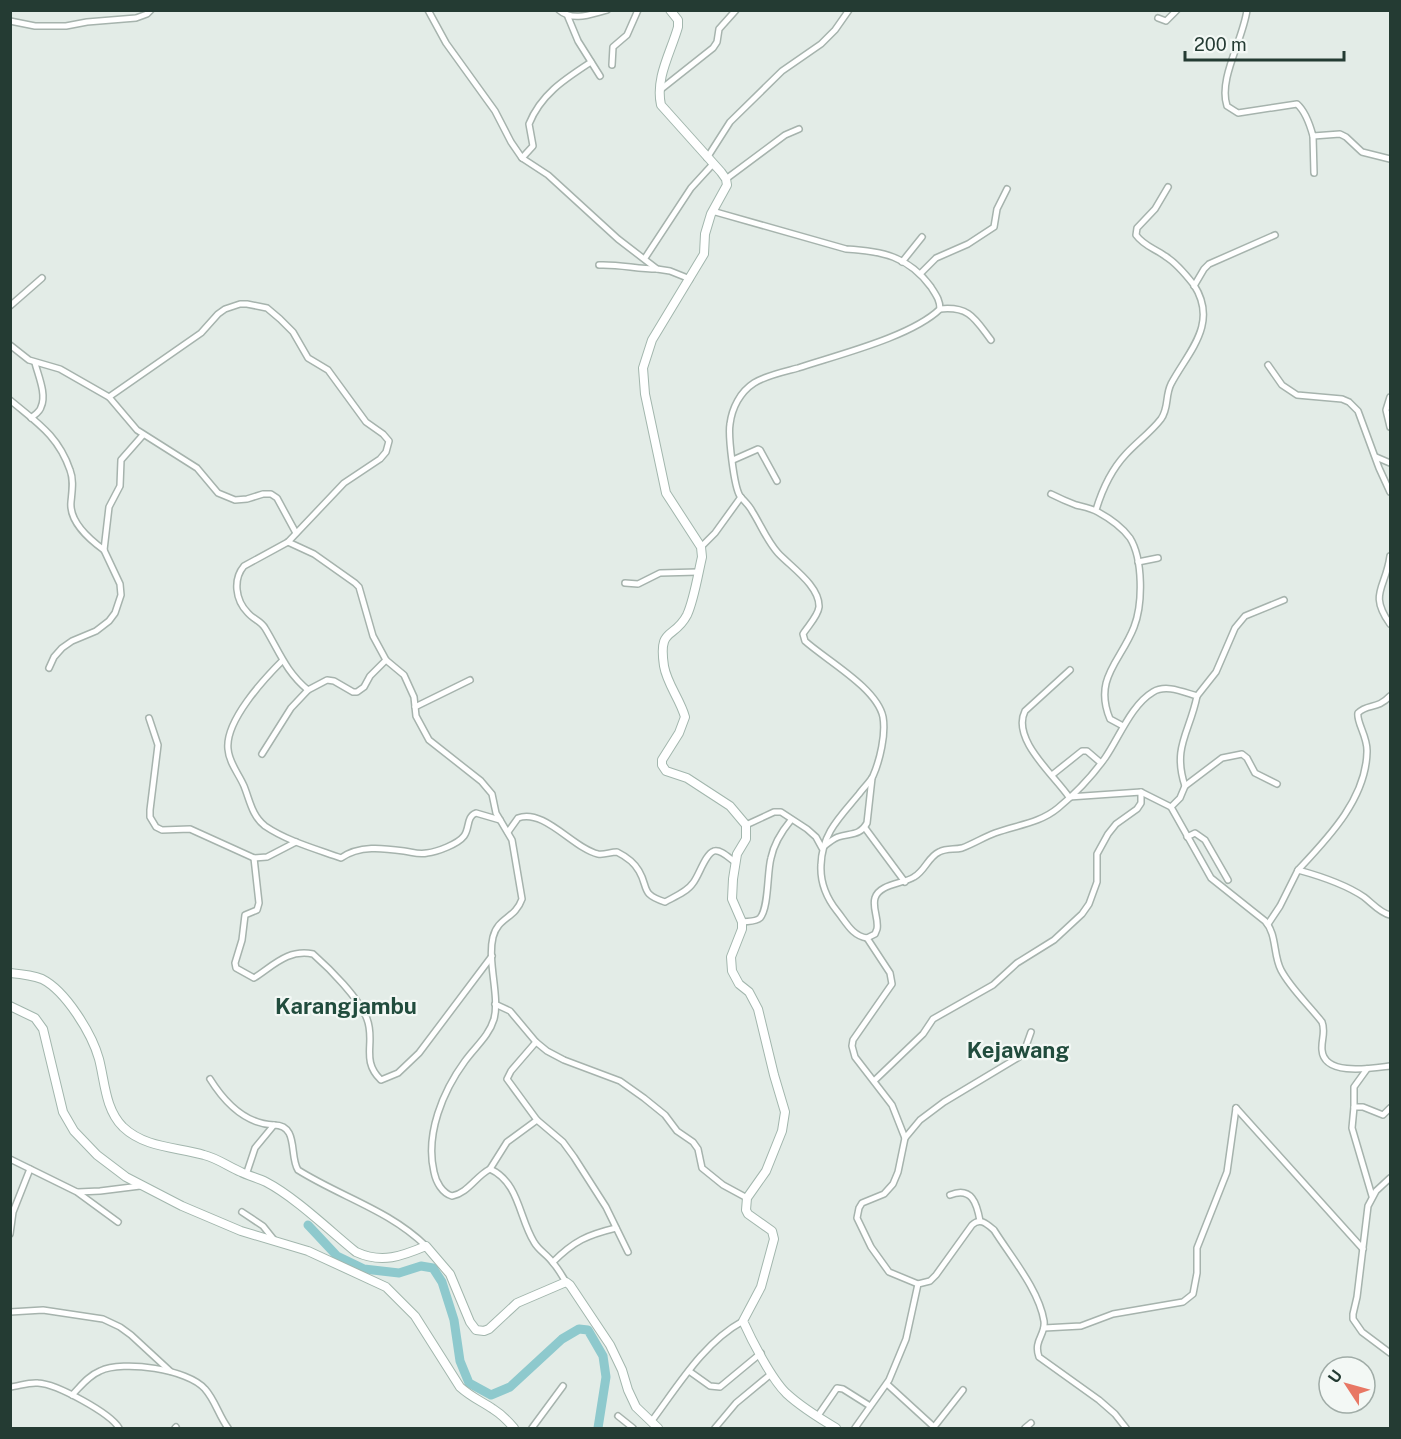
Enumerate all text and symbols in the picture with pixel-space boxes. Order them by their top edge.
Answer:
scale bar [1185,24,1344,62]
text: 200 m [1194,34,1247,55]
district label: Karangjambu [275,993,417,1019]
district label: Kejawang [967,1037,1069,1063]
north arrow [1317,1355,1377,1415]
text: U [1324,1366,1346,1387]

